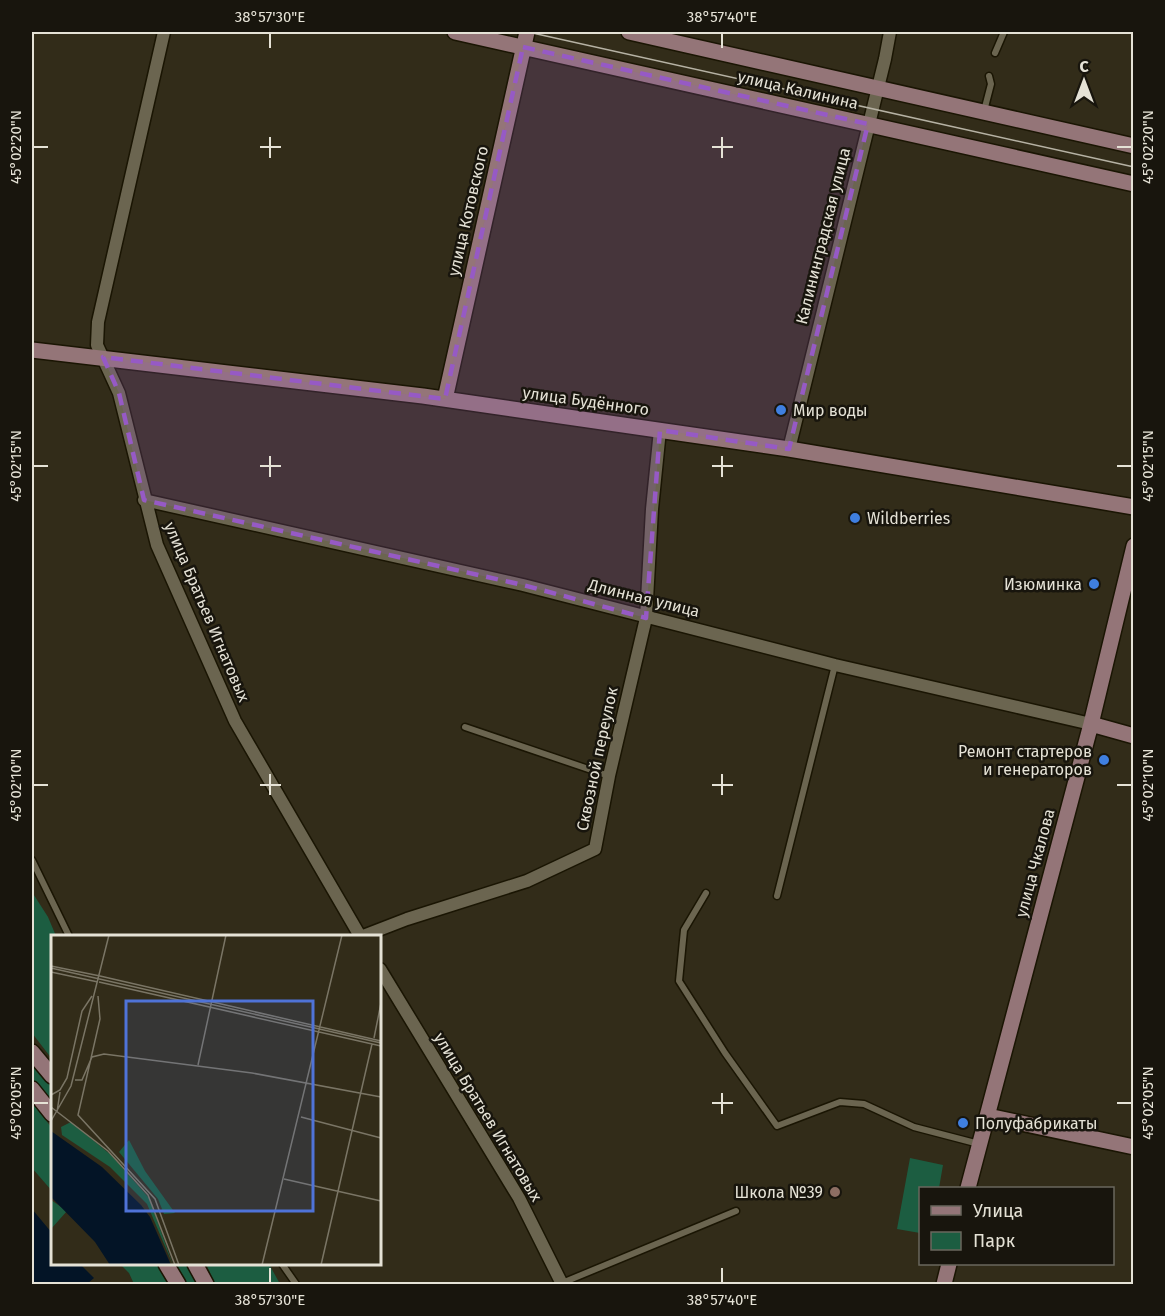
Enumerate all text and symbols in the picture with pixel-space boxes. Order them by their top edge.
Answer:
text: 38°57'30"E [235,8,305,26]
text: 38°57'40"E [687,8,757,26]
north arrow [1054,51,1114,111]
text: С [1079,57,1089,76]
street label: улица Калинина [736,67,860,113]
text: 45°02'20"N [7,110,25,184]
text: 45°02'20"N [1139,110,1157,184]
street label: улица Котовского [444,144,492,278]
street label: Калининградская улица [792,146,854,326]
street label: улица Будённого [522,383,650,419]
place label: Мир воды [793,401,868,420]
marker: Мир воды [774,403,788,417]
text: 45°02'15"N [7,430,25,502]
text: 45°02'15"N [1139,430,1157,502]
place label: Wildberries [867,509,950,528]
marker: Wildberries [848,511,862,525]
street label: улица Братьев Игнатовых [160,519,254,705]
street label: Длинная улица [585,575,702,621]
place label: Изюминка [1004,575,1082,594]
marker: Изюминка [1087,577,1101,591]
street label: Сквозной переулок [572,685,622,833]
place label: Ремонт стартеров и генераторов [958,742,1092,779]
text: 45°02'10"N [7,749,25,821]
text: 45°02'10"N [1139,749,1157,821]
marker: Ремонт стартеров и генераторов [1097,753,1111,767]
street label: улица Чкалова [1011,807,1059,919]
inset map [51,935,381,1265]
street label: улица Братьев Игнатовых [430,1029,546,1205]
text: 45°02'05"N [7,1066,25,1140]
text: 45°02'05"N [1139,1066,1157,1140]
place label: Полуфабрикаты [975,1114,1097,1133]
marker: Полуфабрикаты [956,1116,970,1130]
place label: Школа №39 [735,1183,823,1202]
marker: Школа №39 [828,1185,842,1199]
legend [919,1187,1114,1265]
text: Улица [973,1200,1023,1222]
text: Парк [973,1230,1016,1252]
text: 38°57'30"E [235,1291,305,1309]
text: 38°57'40"E [687,1291,757,1309]

